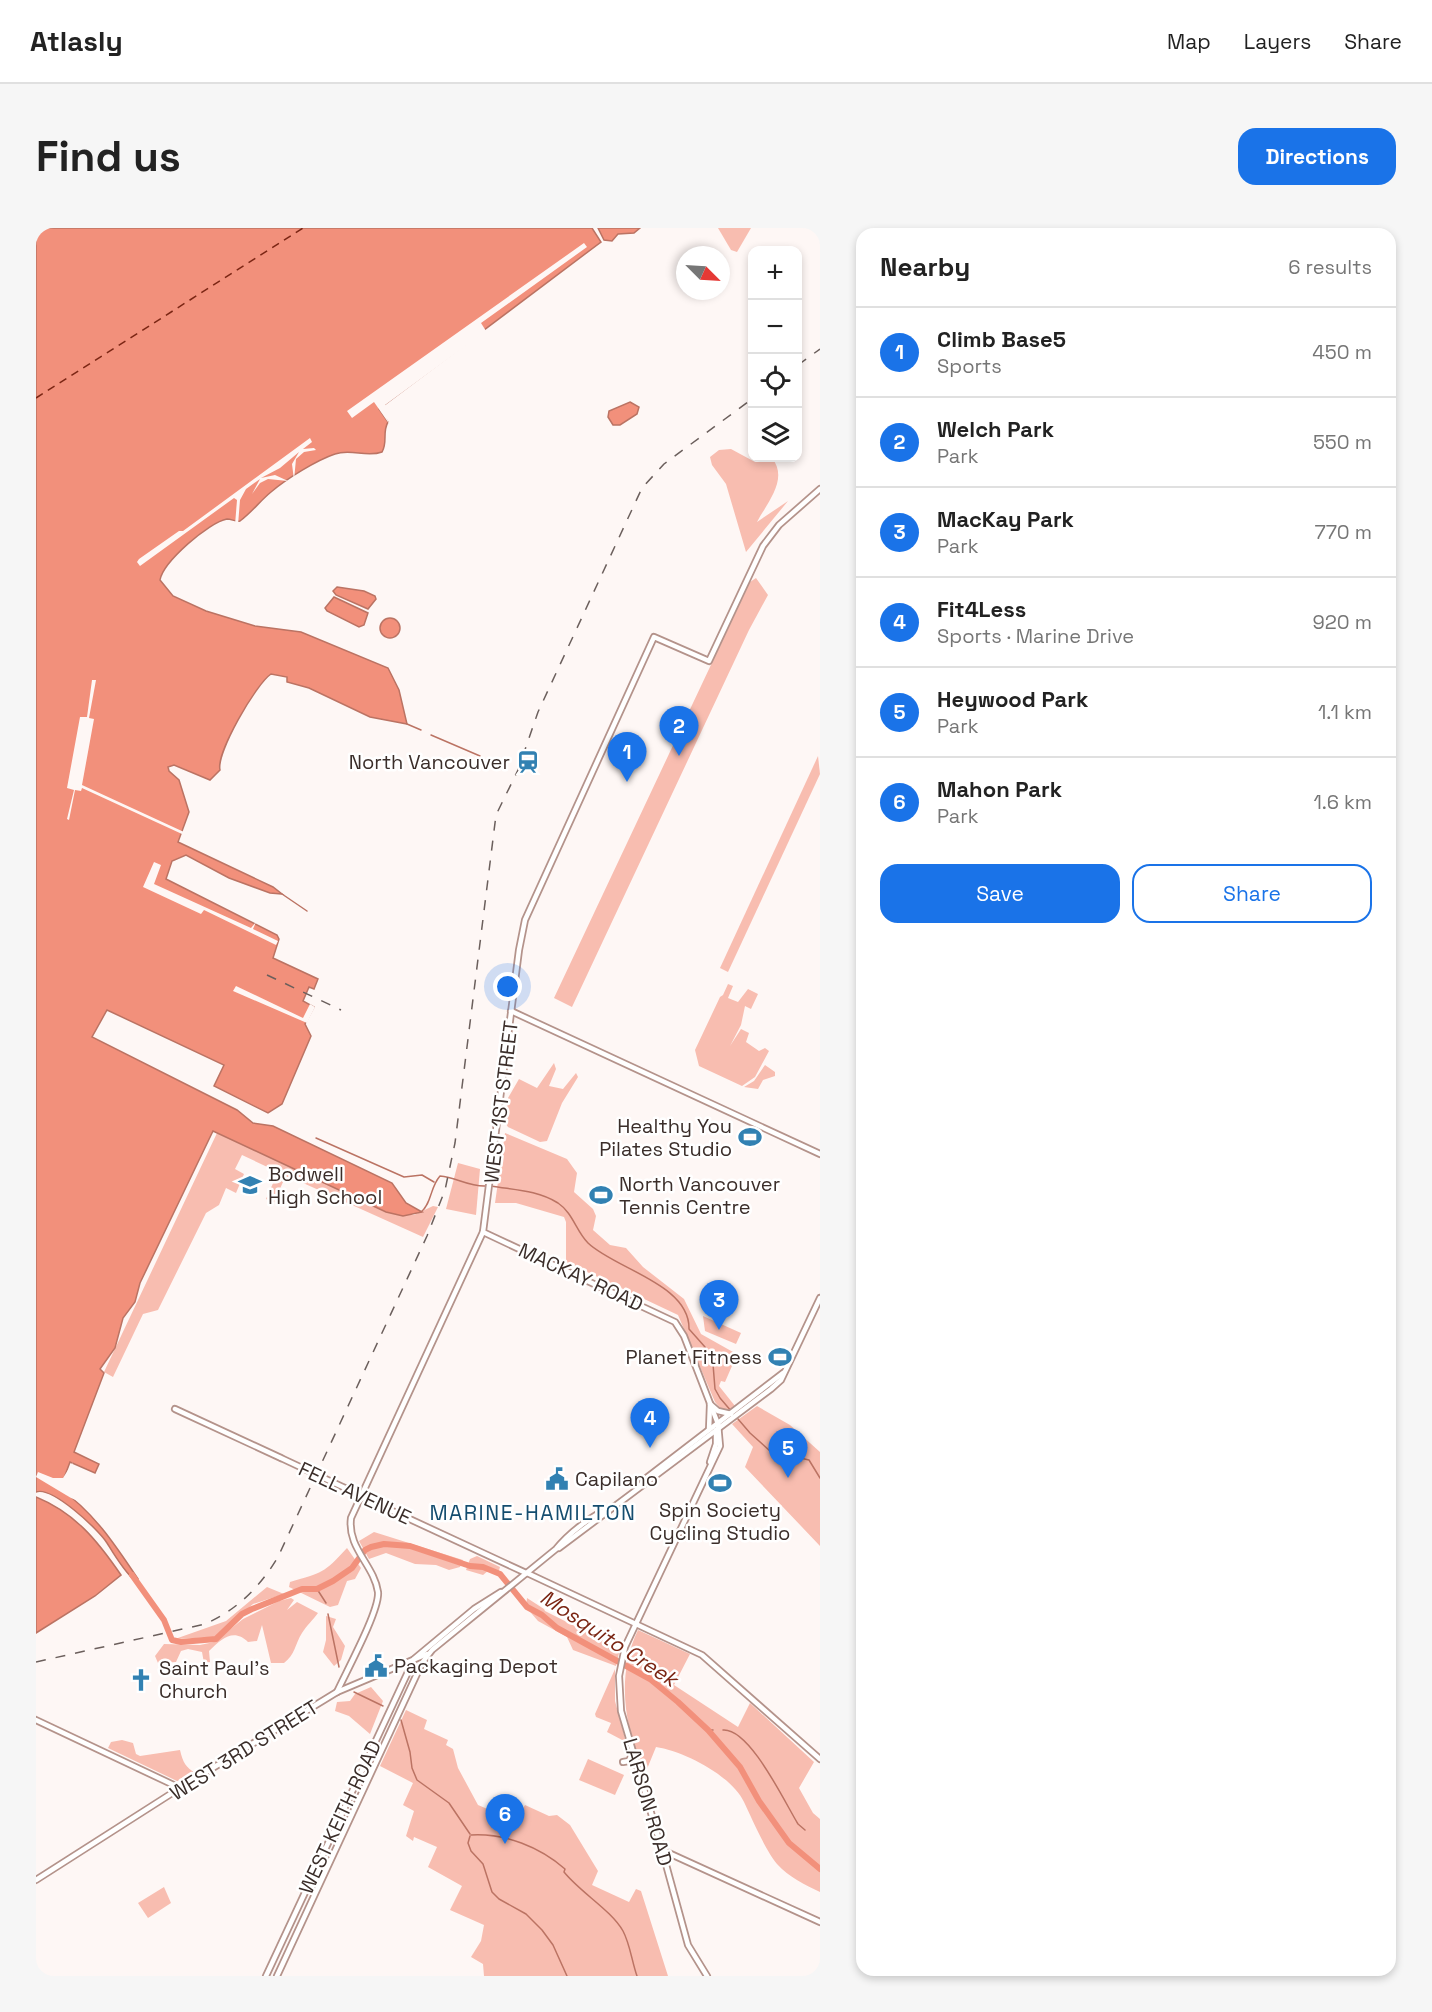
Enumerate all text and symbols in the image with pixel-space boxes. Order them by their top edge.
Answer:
text: Atlasly [30,23,123,59]
text: Map [1167,28,1211,55]
text: Layers [1244,28,1311,55]
text: Share [1344,28,1402,55]
button: Directions [1238,128,1396,185]
text: Find us [36,130,181,183]
north arrow [676,246,730,300]
map controls [748,246,802,462]
button: + [748,246,802,300]
text: Nearby [880,250,970,284]
text: 6 results [1288,254,1372,280]
button: − [748,300,802,354]
text: Climb Base5 [937,325,1066,353]
text: 1 [895,339,904,365]
text: 450 m [1312,339,1372,365]
text: Sports [937,353,1002,379]
button: locate [748,354,802,408]
button: layers [748,408,802,462]
text: Welch Park [937,415,1054,443]
text: 2 [894,429,905,455]
text: 550 m [1313,429,1372,455]
text: Park [937,443,979,469]
text: MacKay Park [937,505,1074,533]
text: 3 [893,519,906,545]
text: 770 m [1314,519,1372,545]
text: Park [937,533,979,559]
text: Fit4Less [937,595,1026,623]
text: 4 [893,609,906,635]
text: 920 m [1313,609,1372,635]
text: Sports · Marine Drive [937,623,1134,649]
text: Heywood Park [937,685,1088,713]
text: 5 [894,699,906,725]
text: 1.1 km [1318,699,1372,725]
pin: 2 [660,706,698,756]
text: Park [937,713,979,739]
pin: 1 [608,732,646,782]
place label: North Vancouver [349,749,510,775]
station icon: North Vancouver [515,749,541,775]
text: Mahon Park [937,775,1062,803]
text: 6 [893,789,906,815]
text: 1.6 km [1313,789,1372,815]
text: Park [937,803,979,829]
button: Save [880,864,1120,923]
button: Share [1132,864,1372,923]
your location [493,972,522,1001]
street label: WEST 1ST STREET [478,1019,524,1185]
place label: Healthy You Pilates Studio [599,1113,732,1162]
sports icon: Healthy You Pilates Studio [737,1124,763,1150]
place label: Bodwell High School [268,1161,382,1210]
place label: North Vancouver Tennis Centre [619,1171,780,1220]
school or university icon: Bodwell High School [237,1172,263,1198]
sports icon: North Vancouver Tennis Centre [588,1182,614,1208]
street label: MACKAY ROAD [515,1237,647,1317]
pin: 3 [700,1280,738,1330]
place label: Planet Fitness [625,1344,762,1370]
sports icon: Planet Fitness [767,1344,793,1370]
pin: 4 [630,1398,670,1448]
pin: 5 [768,1428,807,1478]
street label: FELL AVENUE [295,1456,415,1530]
public building icon: Capilano [544,1466,570,1492]
place label: Capilano [575,1466,658,1492]
sports icon: Spin Society Cycling Studio [707,1470,733,1496]
place label: Spin Society Cycling Studio [650,1497,790,1546]
district label: MARINE-HAMILTON [429,1499,637,1526]
water label: Mosquito Creek [535,1583,685,1694]
public building icon: Packaging Depot [363,1653,389,1679]
place label: Packaging Depot [394,1653,558,1679]
place label: Saint Paul's Church [159,1655,270,1704]
church icon: Saint Paul's Church [128,1667,154,1693]
street label: WEST 3RD STREET [165,1694,323,1806]
street label: LARSON ROAD [617,1735,679,1869]
street label: WEST KEITH ROAD [293,1736,387,1898]
pin: 6 [486,1794,524,1844]

